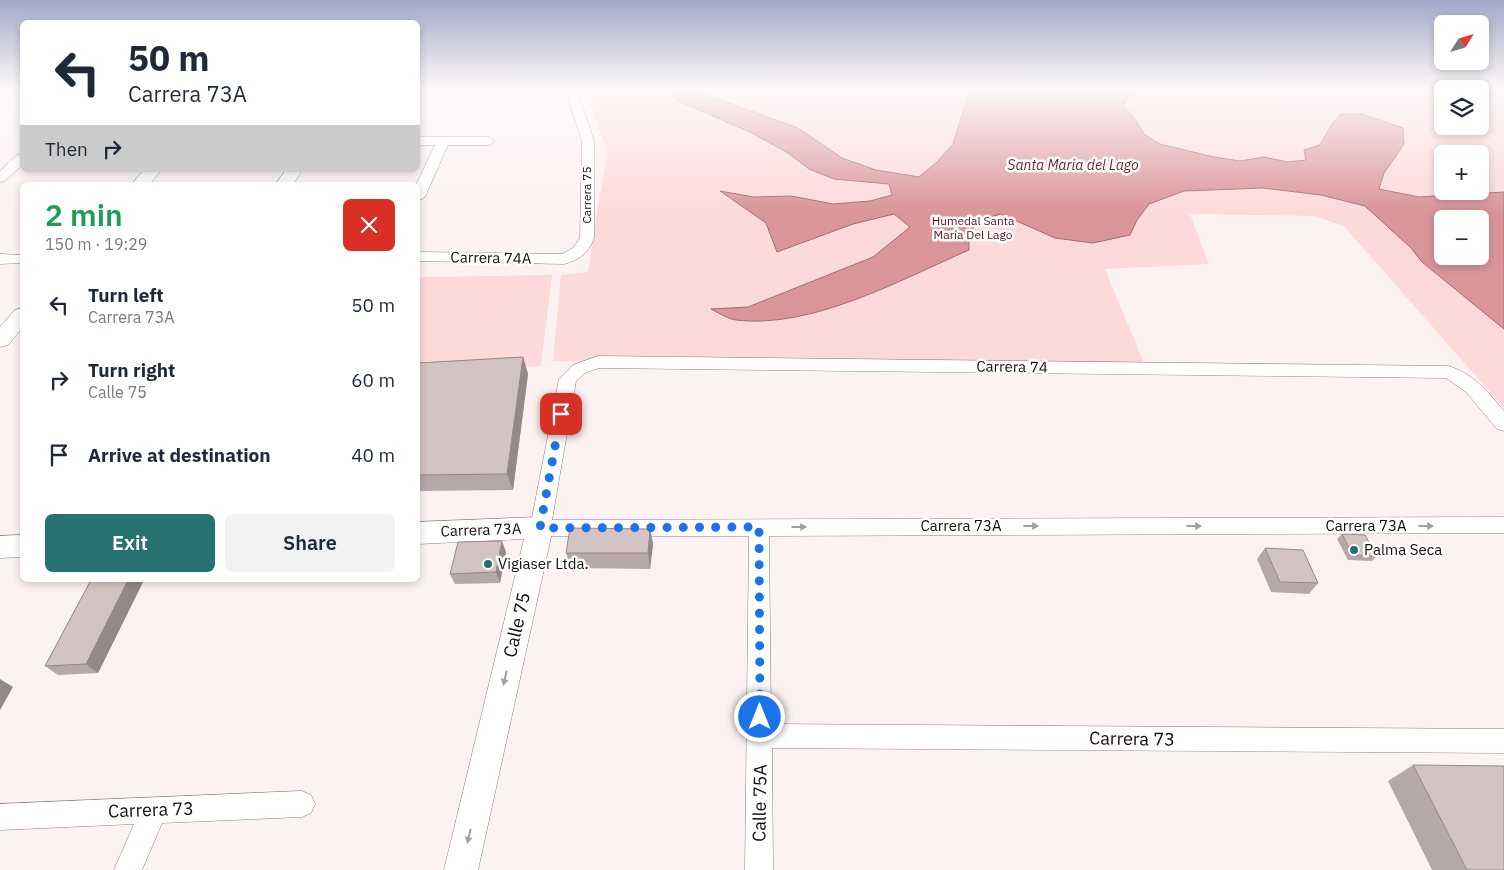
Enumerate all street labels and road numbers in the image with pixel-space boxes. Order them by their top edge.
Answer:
street label: Carrera 75 [579,166,594,224]
street label: Carrera 74A [450,247,532,268]
street label: Carrera 74 [976,356,1048,377]
street label: Carrera 73A [920,516,1002,535]
street label: Carrera 73A [1325,516,1407,535]
street label: Carrera 73A [440,519,522,540]
street label: Calle 75 [498,590,535,660]
street label: Carrera 73 [1089,726,1175,751]
street label: Calle 75A [747,763,772,842]
street label: Carrera 73 [108,797,194,822]

